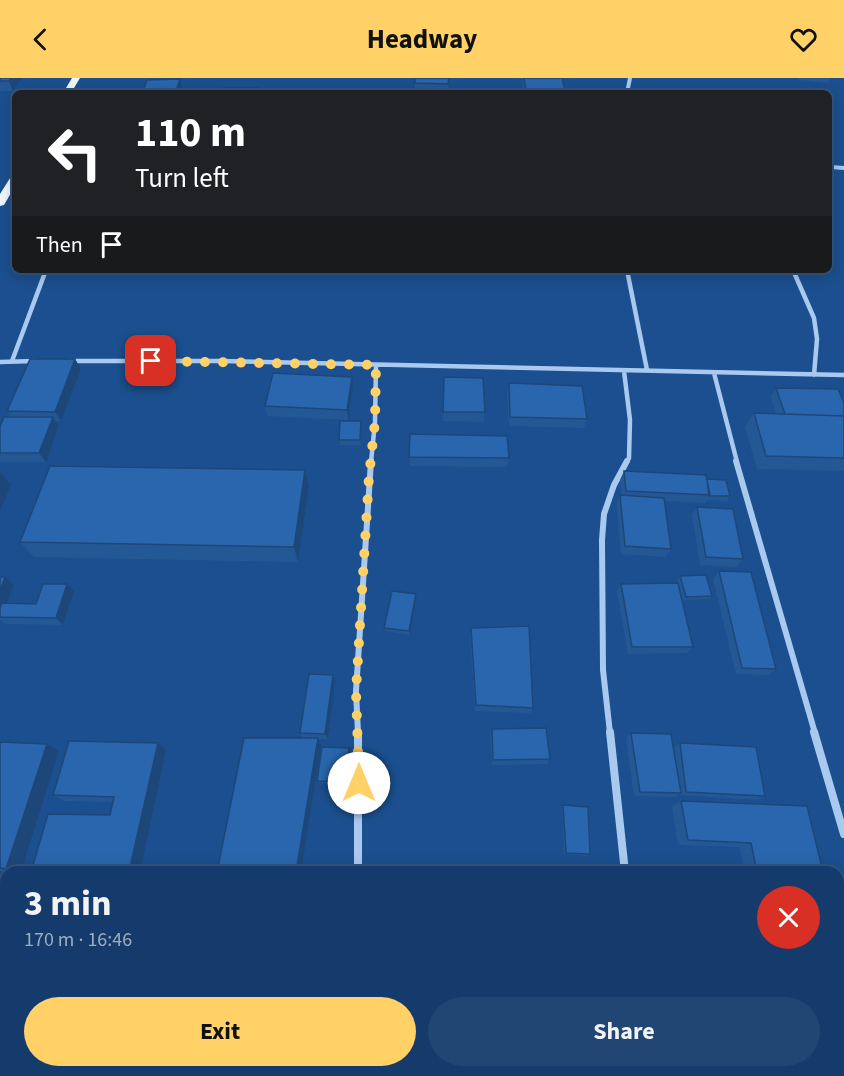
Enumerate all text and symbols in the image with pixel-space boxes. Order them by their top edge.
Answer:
text: Headway [367,20,477,59]
icon: back [24,23,57,56]
icon: heart [787,23,820,56]
text: 110 m [135,103,246,163]
icon: left [36,114,114,192]
text: Turn left [135,159,229,198]
icon: arrive [95,228,128,261]
text: Then [36,229,83,261]
pin [125,335,176,386]
icon: arrive [134,344,167,377]
position arrow [327,751,391,815]
text: 3 min [24,878,112,929]
button: close [757,886,820,949]
text: 170 m · 16:46 [24,926,132,954]
button: Exit [24,997,416,1066]
button: Share [428,997,820,1066]

